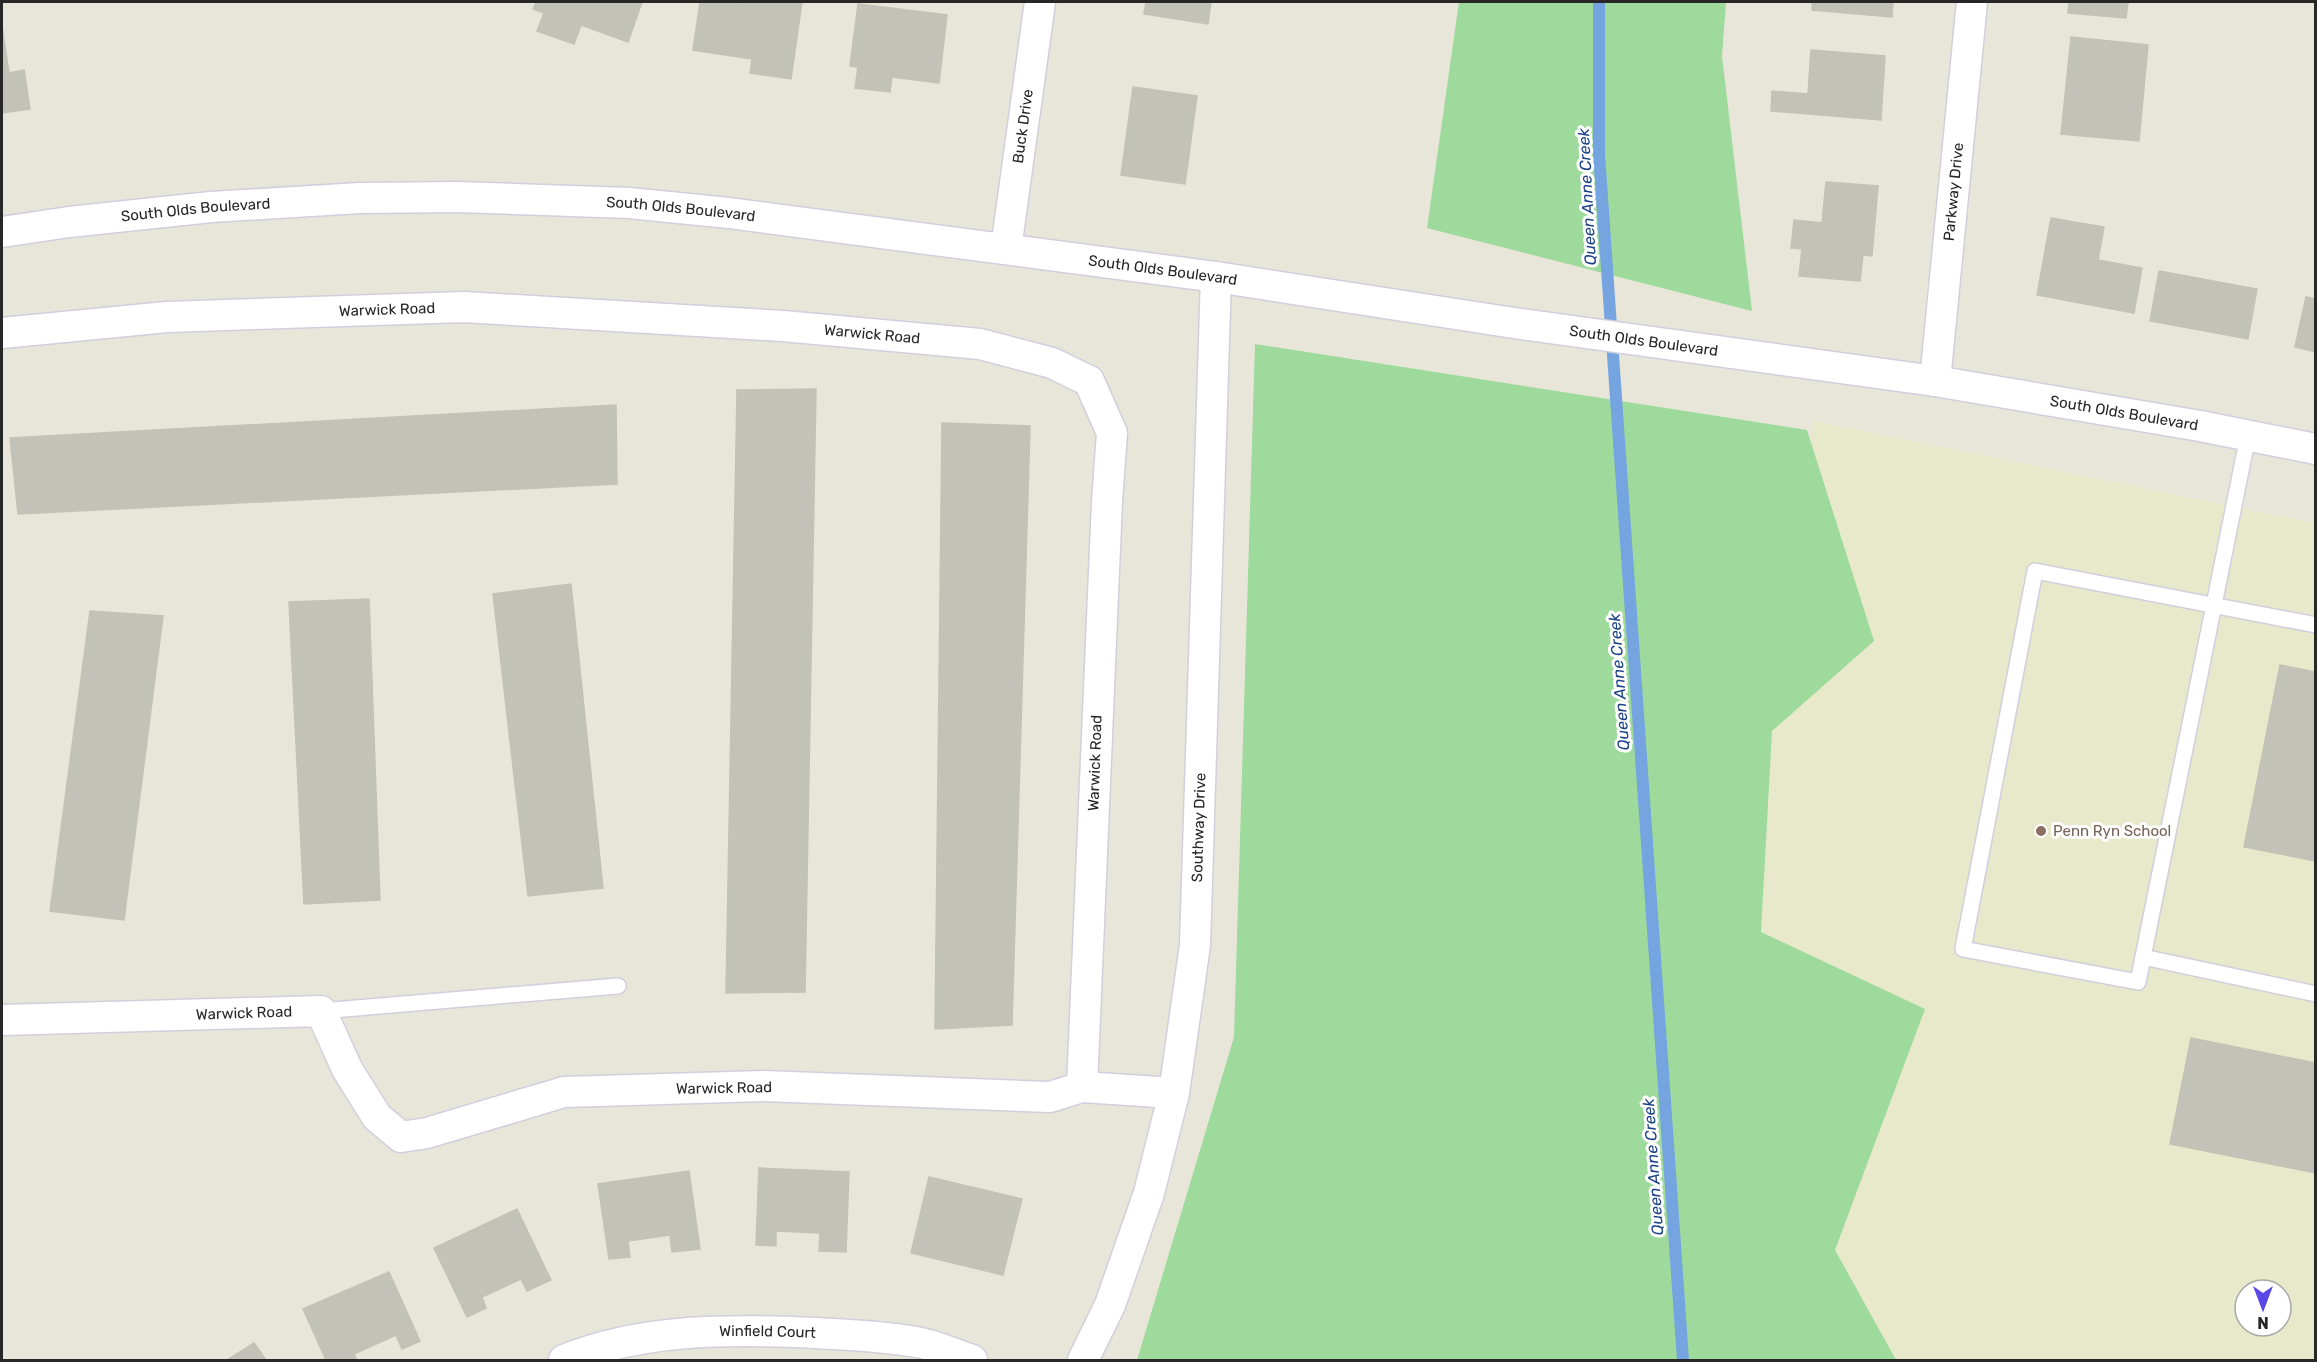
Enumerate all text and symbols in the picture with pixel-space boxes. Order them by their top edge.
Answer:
street label: Buck Drive [1009,88,1037,164]
water label: Queen Anne Creek [1574,127,1600,266]
street label: Parkway Drive [1940,142,1967,242]
street label: South Olds Boulevard [606,193,757,225]
street label: South Olds Boulevard [120,194,271,225]
street label: South Olds Boulevard [1087,251,1239,289]
street label: Warwick Road [339,299,436,320]
street label: Warwick Road [823,321,921,347]
street label: South Olds Boulevard [1568,322,1719,360]
street label: South Olds Boulevard [2049,392,2200,435]
water label: Queen Anne Creek [1605,612,1633,751]
street label: Warwick Road [1084,715,1106,811]
street label: Southway Drive [1188,772,1209,883]
place label: Penn Ryn School [2053,822,2171,840]
marker: Penn Ryn School [2034,824,2048,838]
street label: Warwick Road [196,1002,292,1024]
street label: Warwick Road [676,1078,772,1098]
water label: Queen Anne Creek [1639,1097,1667,1236]
north arrow [2233,1278,2293,1338]
text: N [2257,1313,2269,1332]
street label: Winfield Court [719,1322,817,1342]

